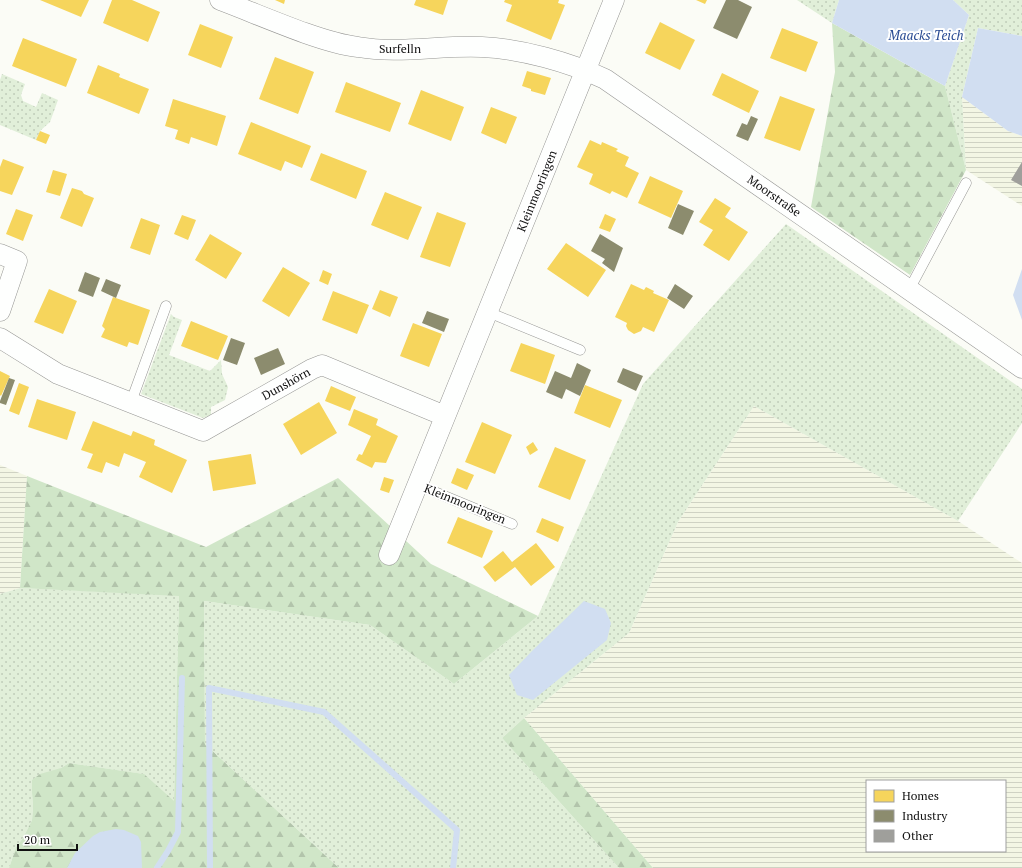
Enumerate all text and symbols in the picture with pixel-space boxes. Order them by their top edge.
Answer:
water label: Maacks Teich [887,26,964,44]
street label: Surfelln [379,41,421,56]
street label: Kleinmooringen [513,148,560,234]
street label: Moorstraße [744,172,804,220]
street label: Dunshörn [259,364,313,403]
street label: Kleinmooringen [422,480,508,527]
legend [866,780,1006,852]
text: Homes [902,788,939,803]
text: Industry [902,808,948,823]
scale bar [18,826,77,852]
text: Other [902,828,933,843]
text: 20 m [24,832,51,847]

